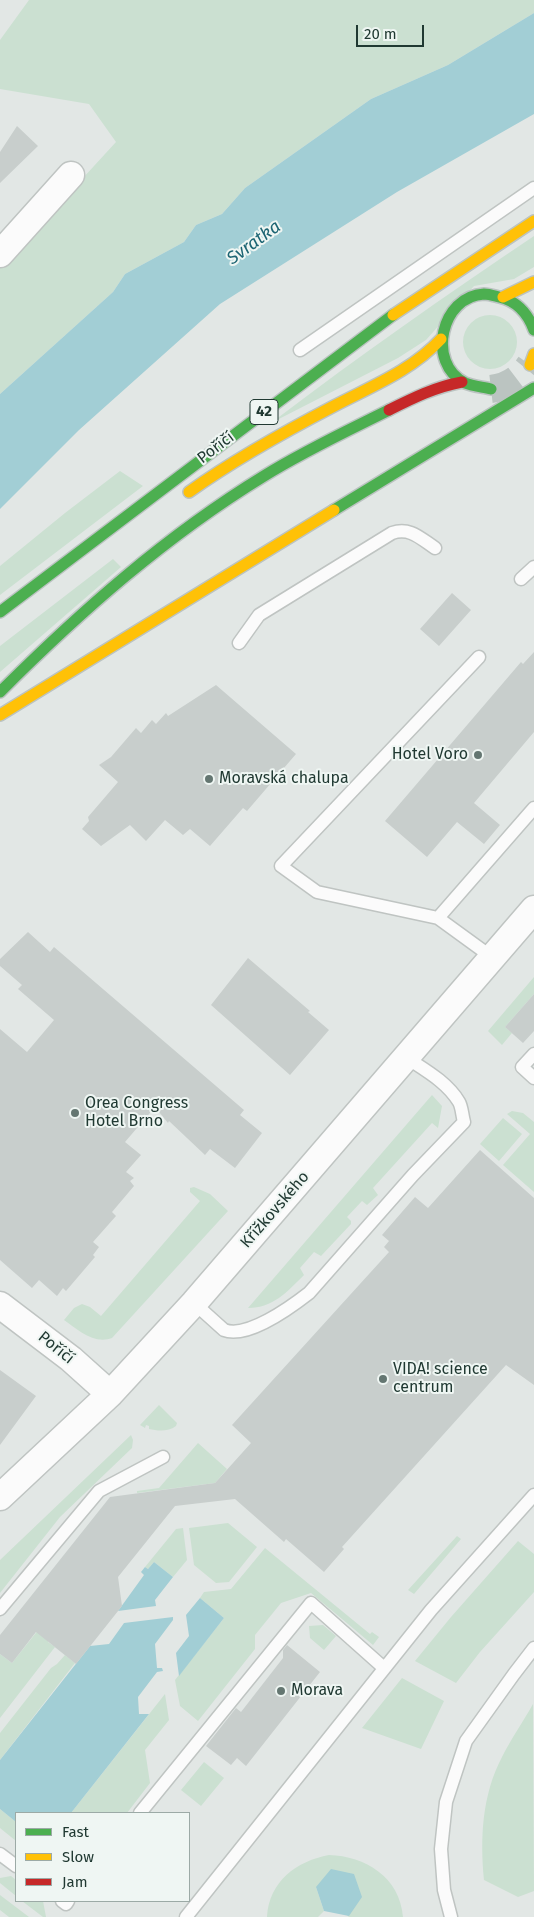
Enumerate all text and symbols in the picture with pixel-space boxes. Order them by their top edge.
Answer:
scale bar [359,15,426,47]
text: 20 m [364,25,397,43]
water label: Svratka [223,216,285,270]
road number: 42 [250,400,278,424]
street label: Poříčí [194,428,238,468]
place label: Hotel Voro [392,745,468,765]
marker: Hotel Voro [472,749,484,761]
place label: Moravská chalupa [219,769,349,789]
marker: Moravská chalupa [203,773,215,785]
place label: Orea Congress Hotel Brno [85,1094,188,1132]
marker: Orea Congress Hotel Brno [69,1107,81,1119]
street label: Křížkovského [237,1168,313,1252]
street label: Poříčí [34,1328,78,1368]
place label: VIDA! science centrum [393,1360,488,1398]
marker: VIDA! science centrum [377,1373,389,1385]
place label: Morava [291,1681,343,1701]
marker: Morava [275,1685,287,1697]
legend [15,1812,190,1902]
text: Fast [62,1823,89,1841]
text: Slow [62,1848,94,1866]
text: Jam [62,1873,88,1891]

